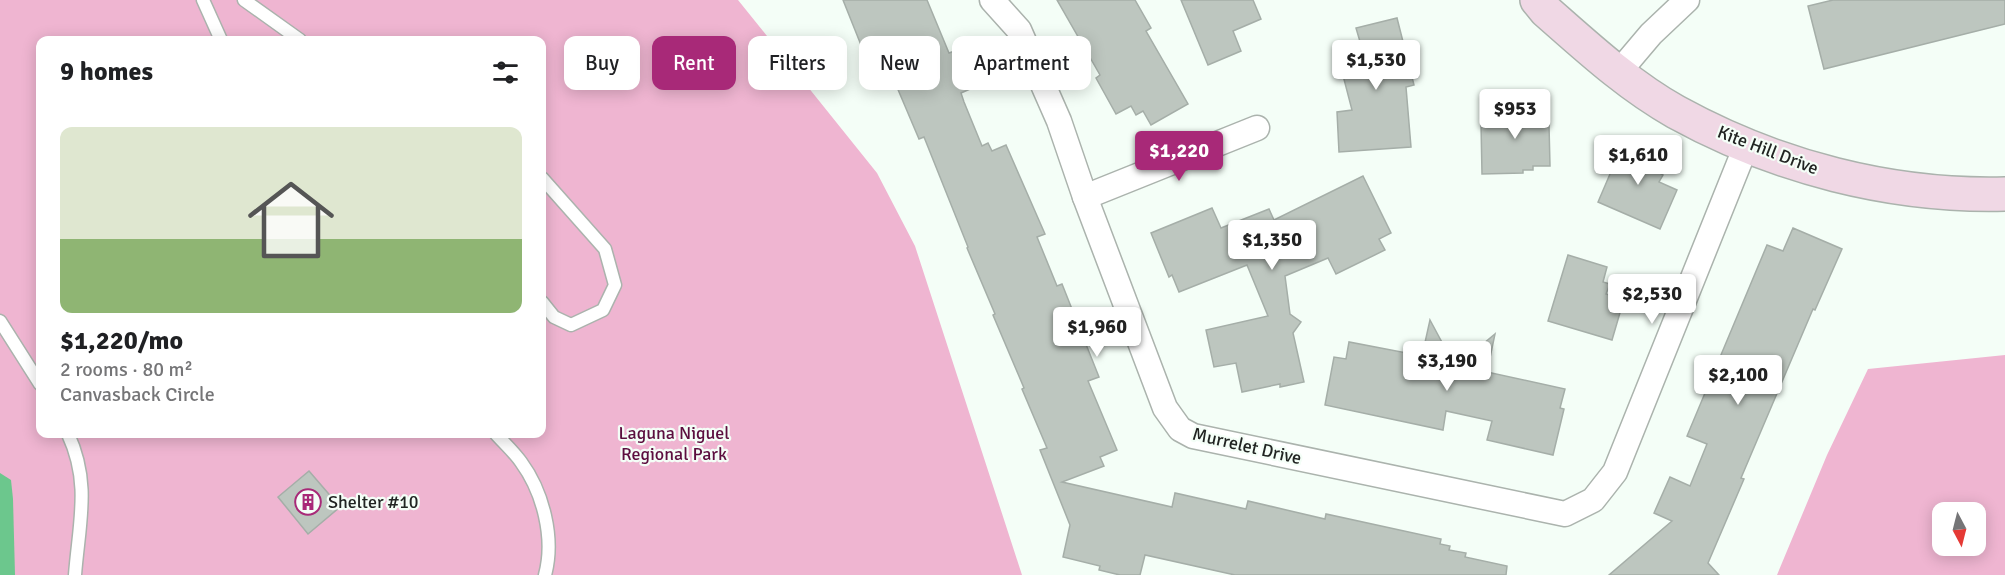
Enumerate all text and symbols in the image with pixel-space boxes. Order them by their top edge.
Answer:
chip: Buy [564,36,640,90]
chip: Rent [652,36,736,90]
chip: Filters [748,36,847,90]
chip: New [859,36,940,90]
chip: Apartment [952,36,1091,90]
pin: $1,530 [1327,40,1425,91]
text: $1,530 [1346,47,1406,72]
text: 9 homes [60,56,153,88]
icon: filters [489,56,522,89]
pin: $953 [1479,89,1551,140]
text: $953 [1493,96,1537,121]
street label: Kite Hill Drive [1714,121,1822,179]
pin: $1,220 [1130,131,1228,182]
pin: $1,610 [1589,135,1687,186]
text: $1,220 [1149,138,1209,163]
text: $1,610 [1608,142,1668,167]
icon: home [237,166,345,274]
pin: $1,350 [1223,220,1321,271]
text: $1,350 [1242,227,1302,252]
pin: $2,530 [1603,274,1701,325]
text: $2,530 [1622,281,1682,306]
pin: $1,960 [1048,307,1146,358]
text: $1,960 [1067,314,1127,339]
text: $1,220/mo [60,325,183,357]
pin: $3,190 [1398,341,1496,392]
text: $3,190 [1417,348,1477,373]
pin: $2,100 [1689,355,1787,406]
text: 2 rooms · 80 m² [60,357,193,382]
text: $2,100 [1708,362,1768,387]
text: Canvasback Circle [60,382,215,407]
park label: Laguna Niguel Regional Park [618,422,730,465]
street label: Murrelet Drive [1190,423,1304,469]
building icon: Shelter #10 [293,487,323,517]
place label: Shelter #10 [328,491,419,513]
north arrow [1932,502,1986,556]
map controls [1932,502,1986,556]

